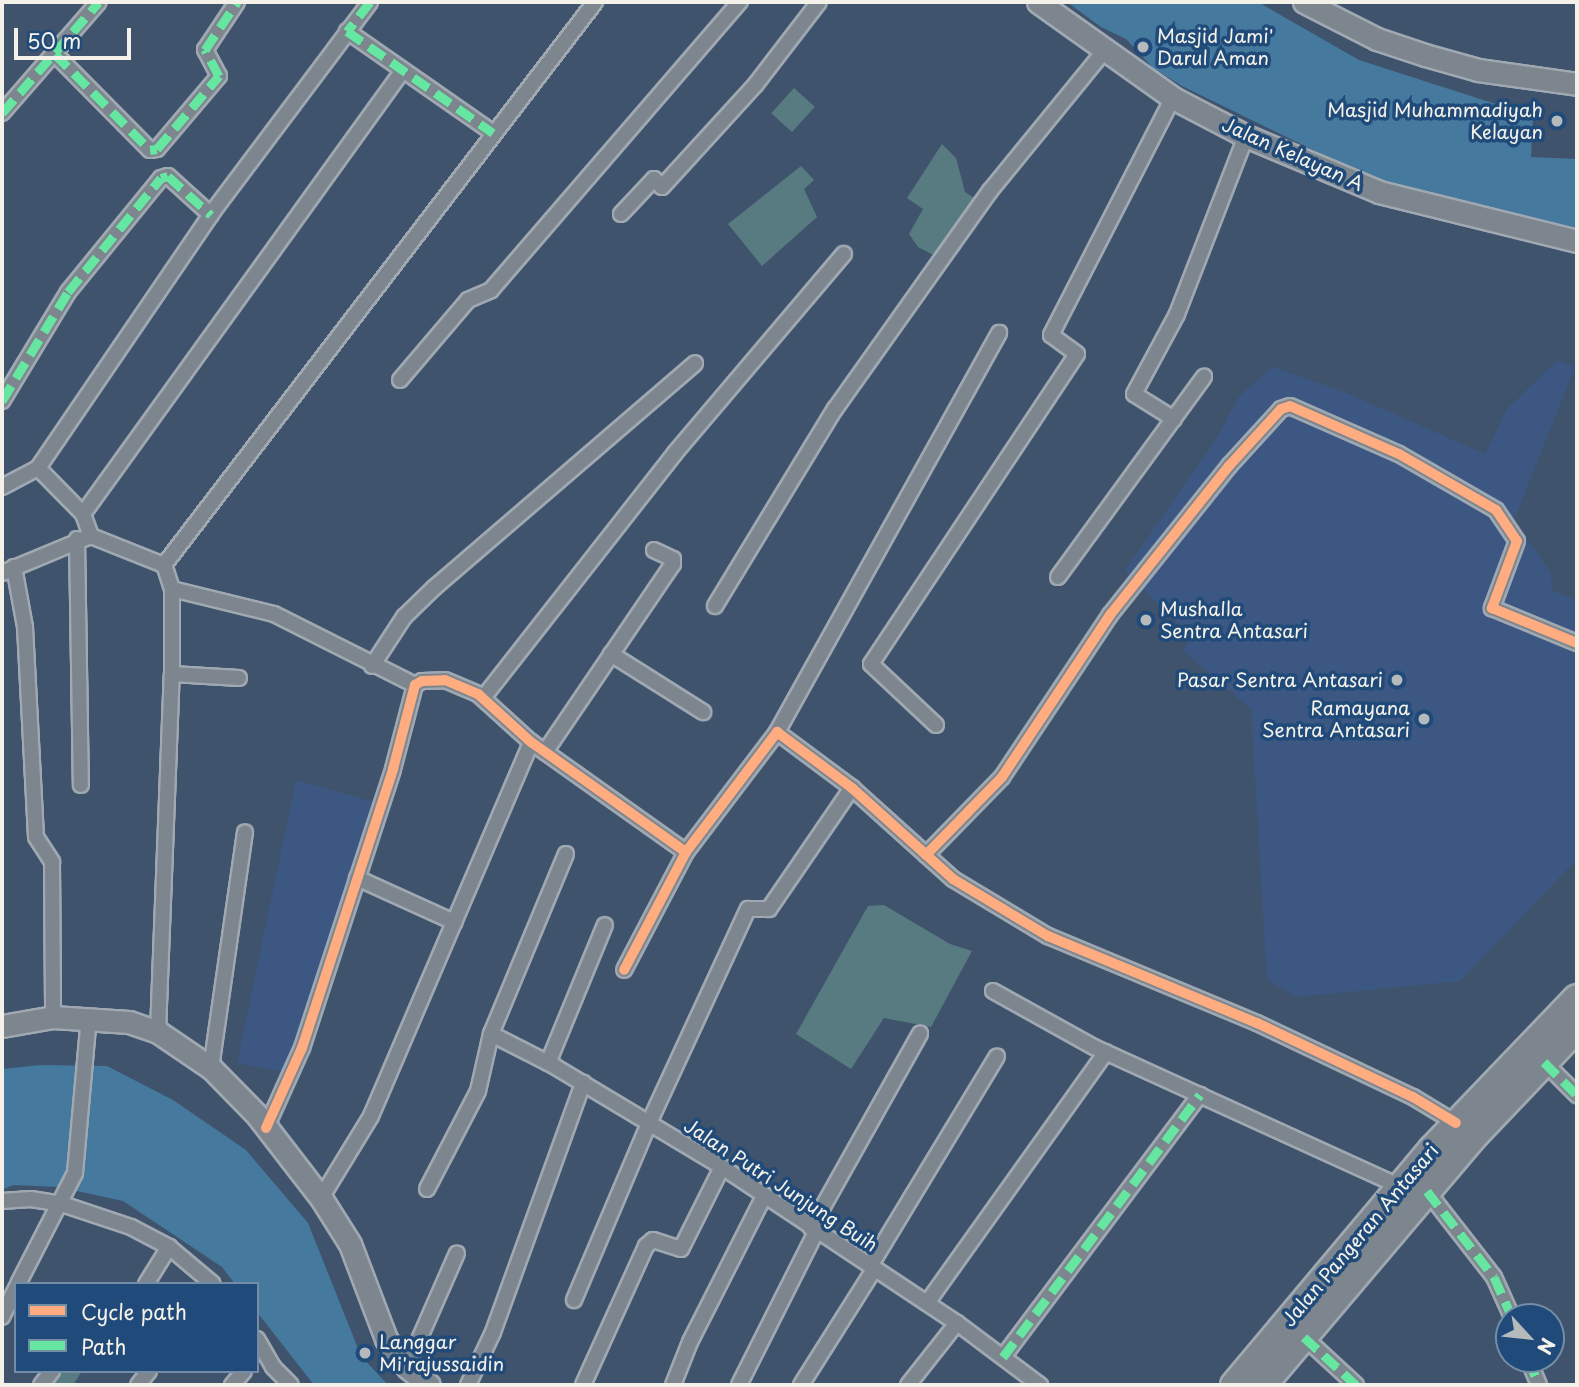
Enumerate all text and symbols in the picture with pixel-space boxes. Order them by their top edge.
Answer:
scale bar [18,14,135,58]
text: 50 m [27,24,81,56]
place label: Masjid Jami' Darul Aman [1157,25,1274,69]
marker: Masjid Jami' Darul Aman [1135,39,1151,55]
place label: Masjid Muhammadiyah Kelayan [1327,99,1543,143]
street label: Jalan Kelayan A [1219,113,1367,195]
marker: Masjid Muhammadiyah Kelayan [1549,113,1565,129]
place label: Mushalla Sentra Antasari [1160,598,1309,642]
marker: Mushalla Sentra Antasari [1138,612,1154,628]
place label: Pasar Sentra Antasari [1176,669,1383,691]
marker: Pasar Sentra Antasari [1389,672,1405,688]
place label: Ramayana Sentra Antasari [1261,697,1410,741]
marker: Ramayana Sentra Antasari [1416,711,1432,727]
street label: Jalan Putri Junjung Buih [680,1114,882,1256]
street label: Jalan Pangeran Antasari [1277,1139,1443,1331]
legend [14,1282,259,1373]
text: Cycle path [81,1295,187,1327]
north arrow [1495,1303,1565,1373]
text: Path [81,1330,126,1362]
place label: Langgar Mi'rajussaidin [379,1331,504,1375]
text: N [1531,1334,1563,1360]
marker: Langgar Mi'rajussaidin [357,1345,373,1361]

